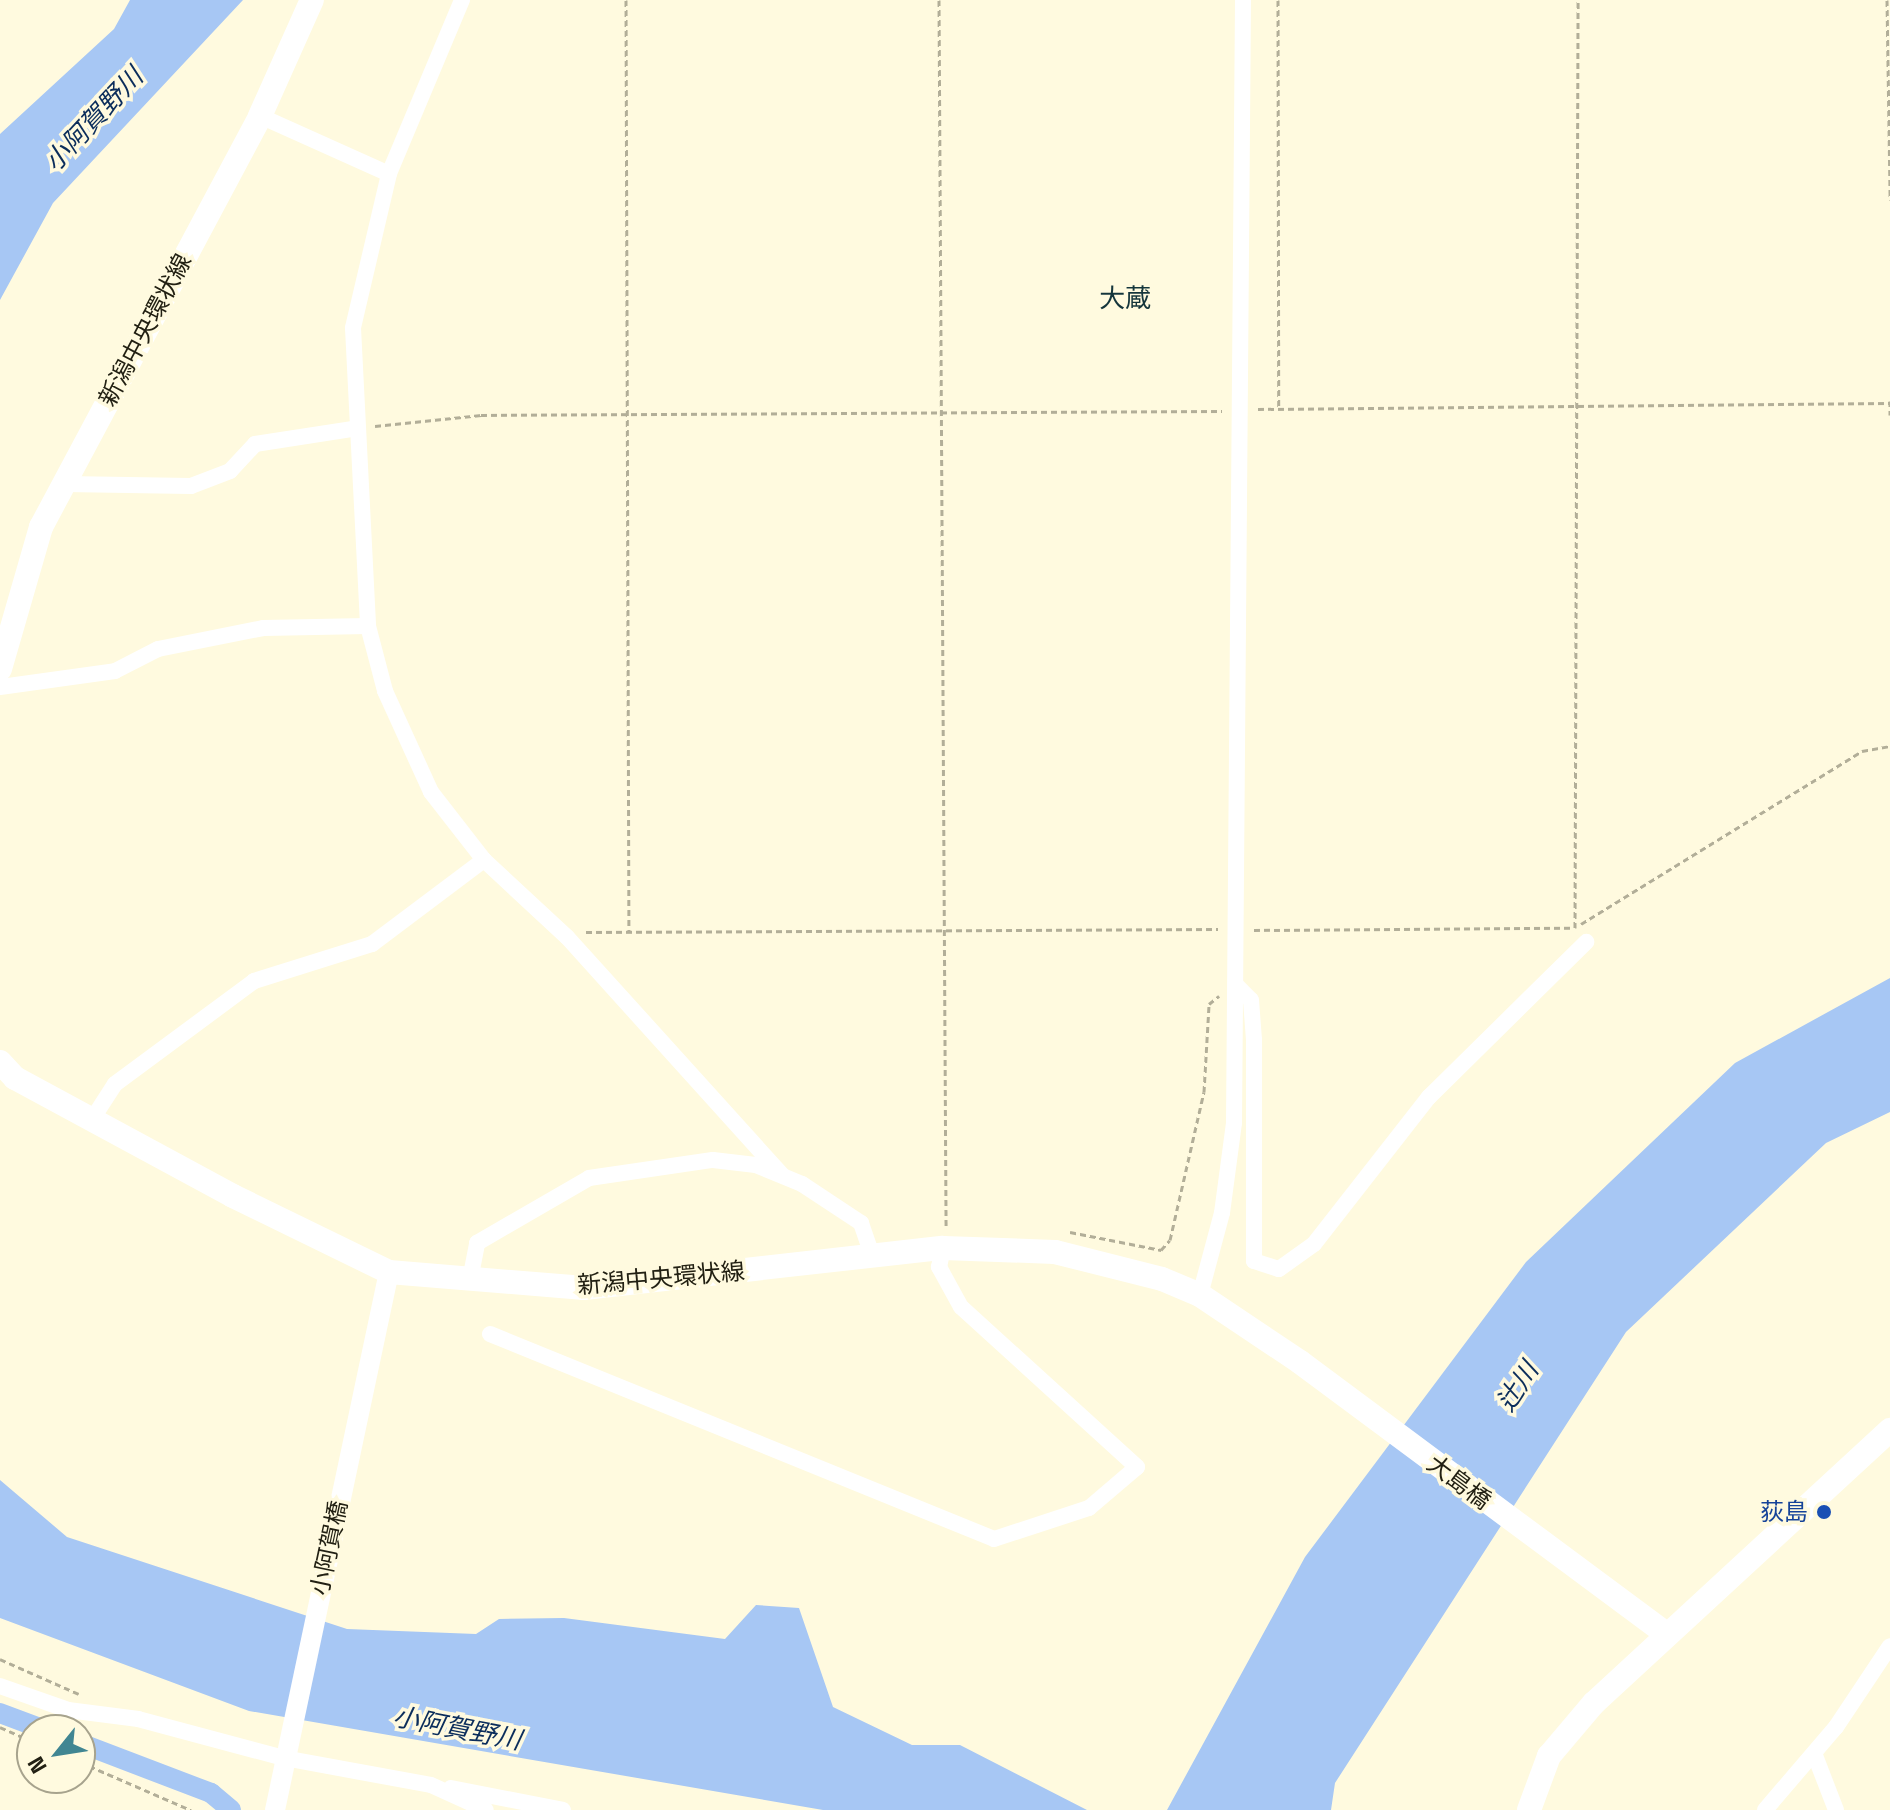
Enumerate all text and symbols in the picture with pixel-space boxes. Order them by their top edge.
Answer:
water label: 小阿賀野川 [38,62,150,178]
street label: 新潟中央環状線 [93,249,197,411]
district label: 大蔵 [1099,283,1151,315]
street label: 新潟中央環状線 [576,1256,746,1300]
water label: 辻川 [1491,1357,1545,1417]
street label: 大島橋 [1422,1449,1496,1515]
street label: 小阿賀橋 [305,1498,353,1598]
place label: 荻島 [1760,1498,1808,1526]
marker: 荻島 [1815,1503,1833,1521]
water label: 小阿賀野川 [390,1701,524,1757]
north arrow [16,1714,96,1794]
text: N [21,1752,53,1778]

